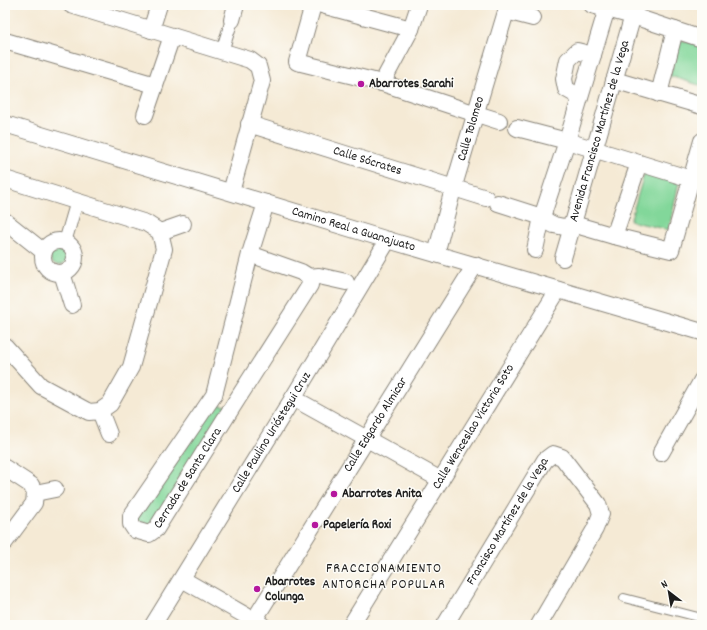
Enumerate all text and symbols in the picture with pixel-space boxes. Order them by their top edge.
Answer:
street label: Avenida Francisco Martínez de la Vega [564,37,635,224]
place label: Abarrotes Sarahi [369,75,454,94]
marker: Abarrotes Sarahi [356,79,366,89]
street label: Calle Tolomeo [452,94,490,163]
street label: Calle Sócrates [331,141,404,181]
street label: Camino Real a Guanajuato [289,202,418,257]
street label: Calle Wenceslao Victoria Soto [428,360,520,493]
street label: Calle Paulino Urióstegui Cruz [227,368,316,497]
street label: Calle Edgardo Almicar [339,373,413,476]
street label: Cerrada de Santa Clara [149,423,227,533]
street label: Francisco Martínez de la Vega [462,453,554,589]
place label: Abarrotes Anita [342,485,423,504]
marker: Abarrotes Anita [329,489,339,499]
place label: Papelería Roxi [323,516,392,535]
marker: Papelería Roxi [310,520,320,530]
district label: FRACCIONAMIENTO ANTORCHA POPULAR [322,559,446,595]
north arrow [649,572,689,612]
place label: Abarrotes Colunga [265,573,316,607]
text: N [658,577,672,593]
marker: Abarrotes Colunga [252,584,262,594]

